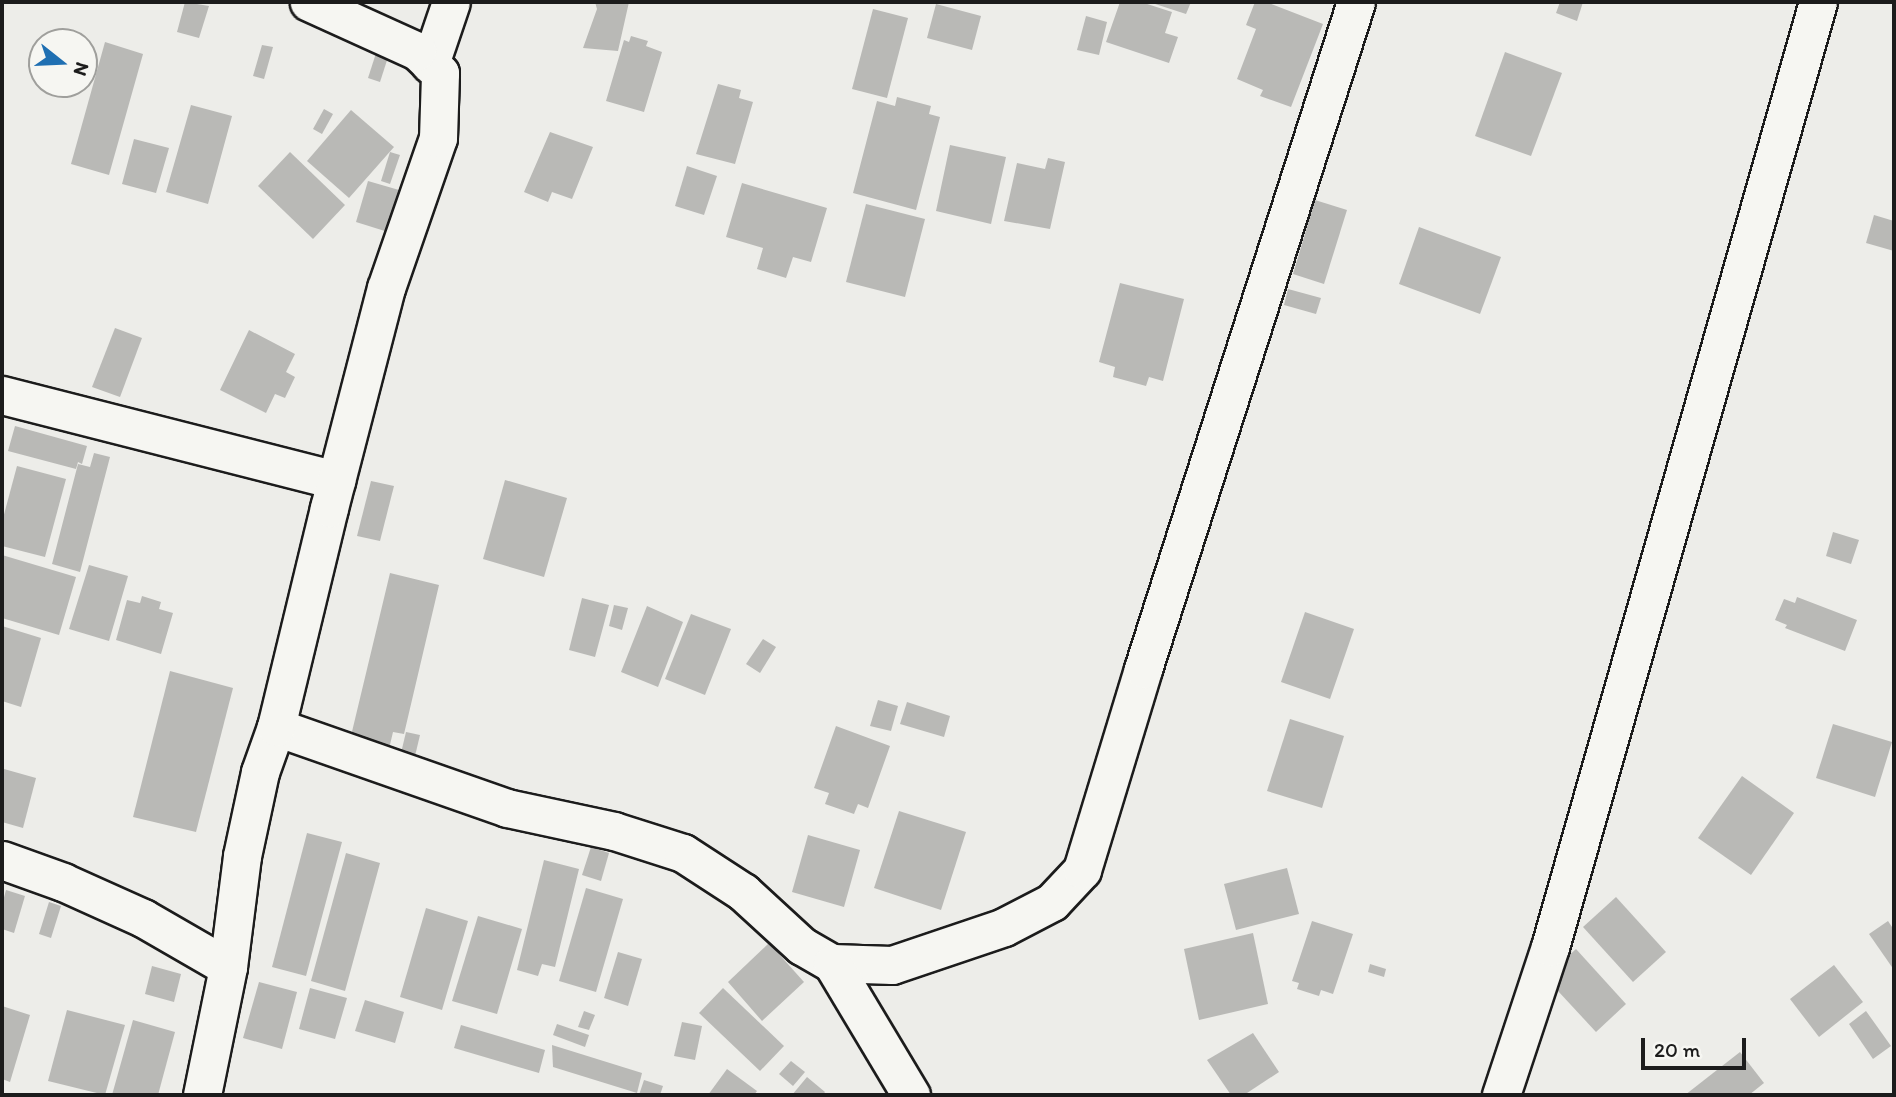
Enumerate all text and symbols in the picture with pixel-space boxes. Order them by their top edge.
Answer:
north arrow [28,28,98,98]
text: N [69,59,94,79]
scale bar [1644,1024,1749,1068]
text: 20 m [1654,1037,1700,1062]

